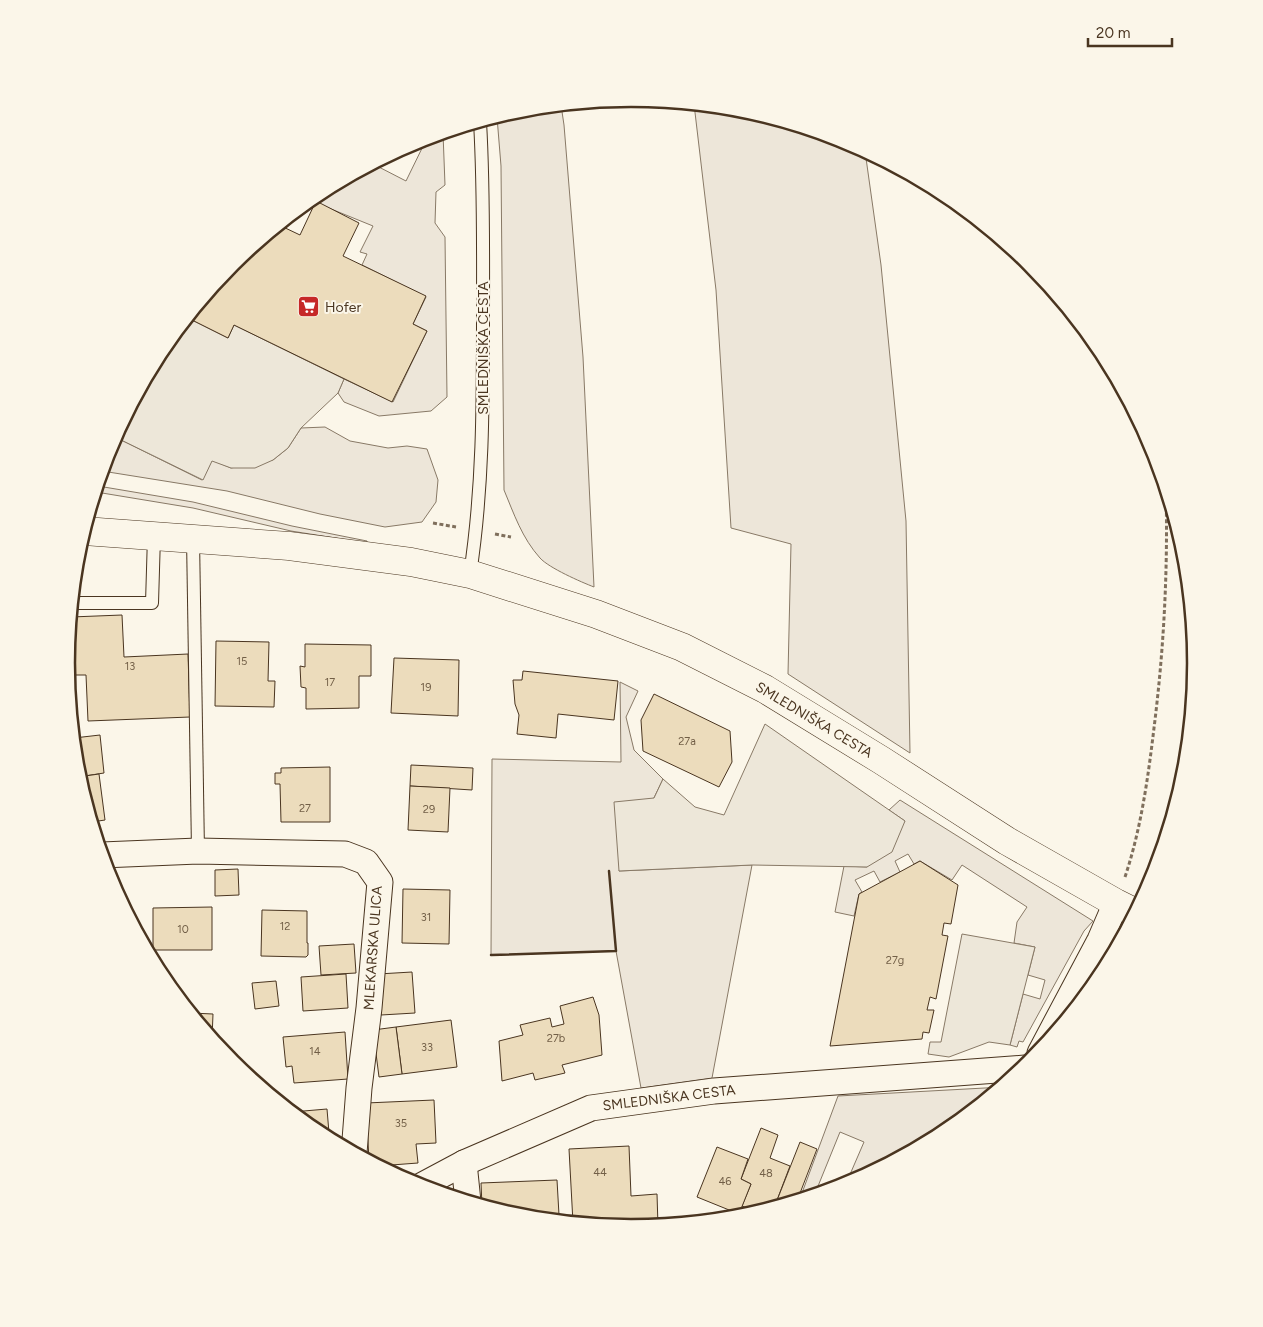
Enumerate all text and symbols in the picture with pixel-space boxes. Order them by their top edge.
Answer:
scale bar [1088,15,1172,47]
text: 20 m [1096,24,1130,42]
street label: SMLEDNIŠKA CESTA [475,281,492,415]
supermarket icon: Hofer [297,295,321,319]
place label: Hofer [325,299,361,316]
house number: 15 [237,655,247,668]
house number: 13 [125,660,135,673]
house number: 17 [325,676,335,689]
street label: SMLEDNIŠKA CESTA [752,678,876,762]
house number: 19 [421,681,431,694]
house number: 27a [678,735,696,748]
house number: 27 [299,802,311,815]
house number: 29 [423,803,435,816]
street label: MLEKARSKA ULICA [360,885,386,1011]
house number: 31 [421,911,431,924]
house number: 12 [280,920,290,933]
house number: 10 [177,923,189,936]
house number: 27g [886,954,904,967]
house number: 27b [547,1032,565,1045]
house number: 33 [421,1041,433,1054]
house number: 14 [309,1045,321,1058]
street label: SMLEDNIŠKA CESTA [602,1081,737,1115]
house number: 35 [395,1117,407,1130]
house number: 44 [593,1166,607,1179]
house number: 48 [759,1167,773,1180]
house number: 46 [718,1175,732,1188]

